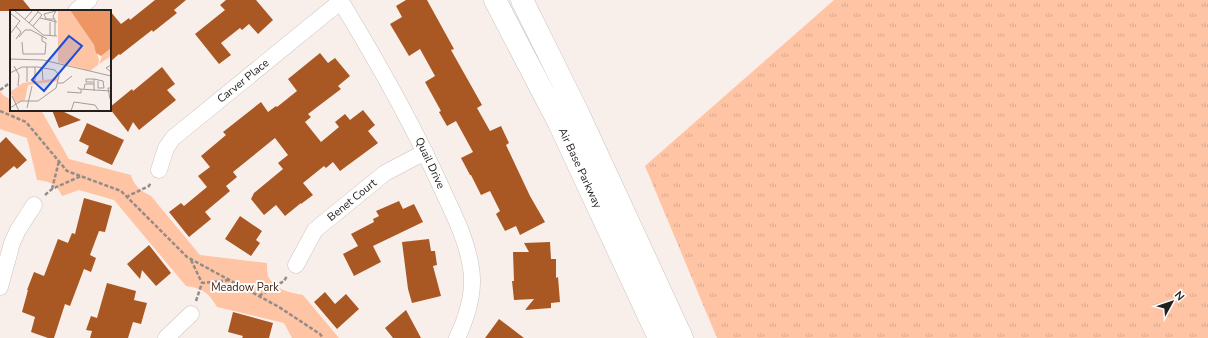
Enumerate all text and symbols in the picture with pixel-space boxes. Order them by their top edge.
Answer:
inset map [10,10,111,111]
street label: Carver Place [214,55,272,106]
street label: Air Base Parkway [555,125,605,211]
street label: Quail Drive [412,135,449,191]
street label: Benet Court [324,175,380,225]
park label: Meadow Park [211,280,279,295]
north arrow [1152,282,1192,322]
text: N [1171,288,1188,304]

